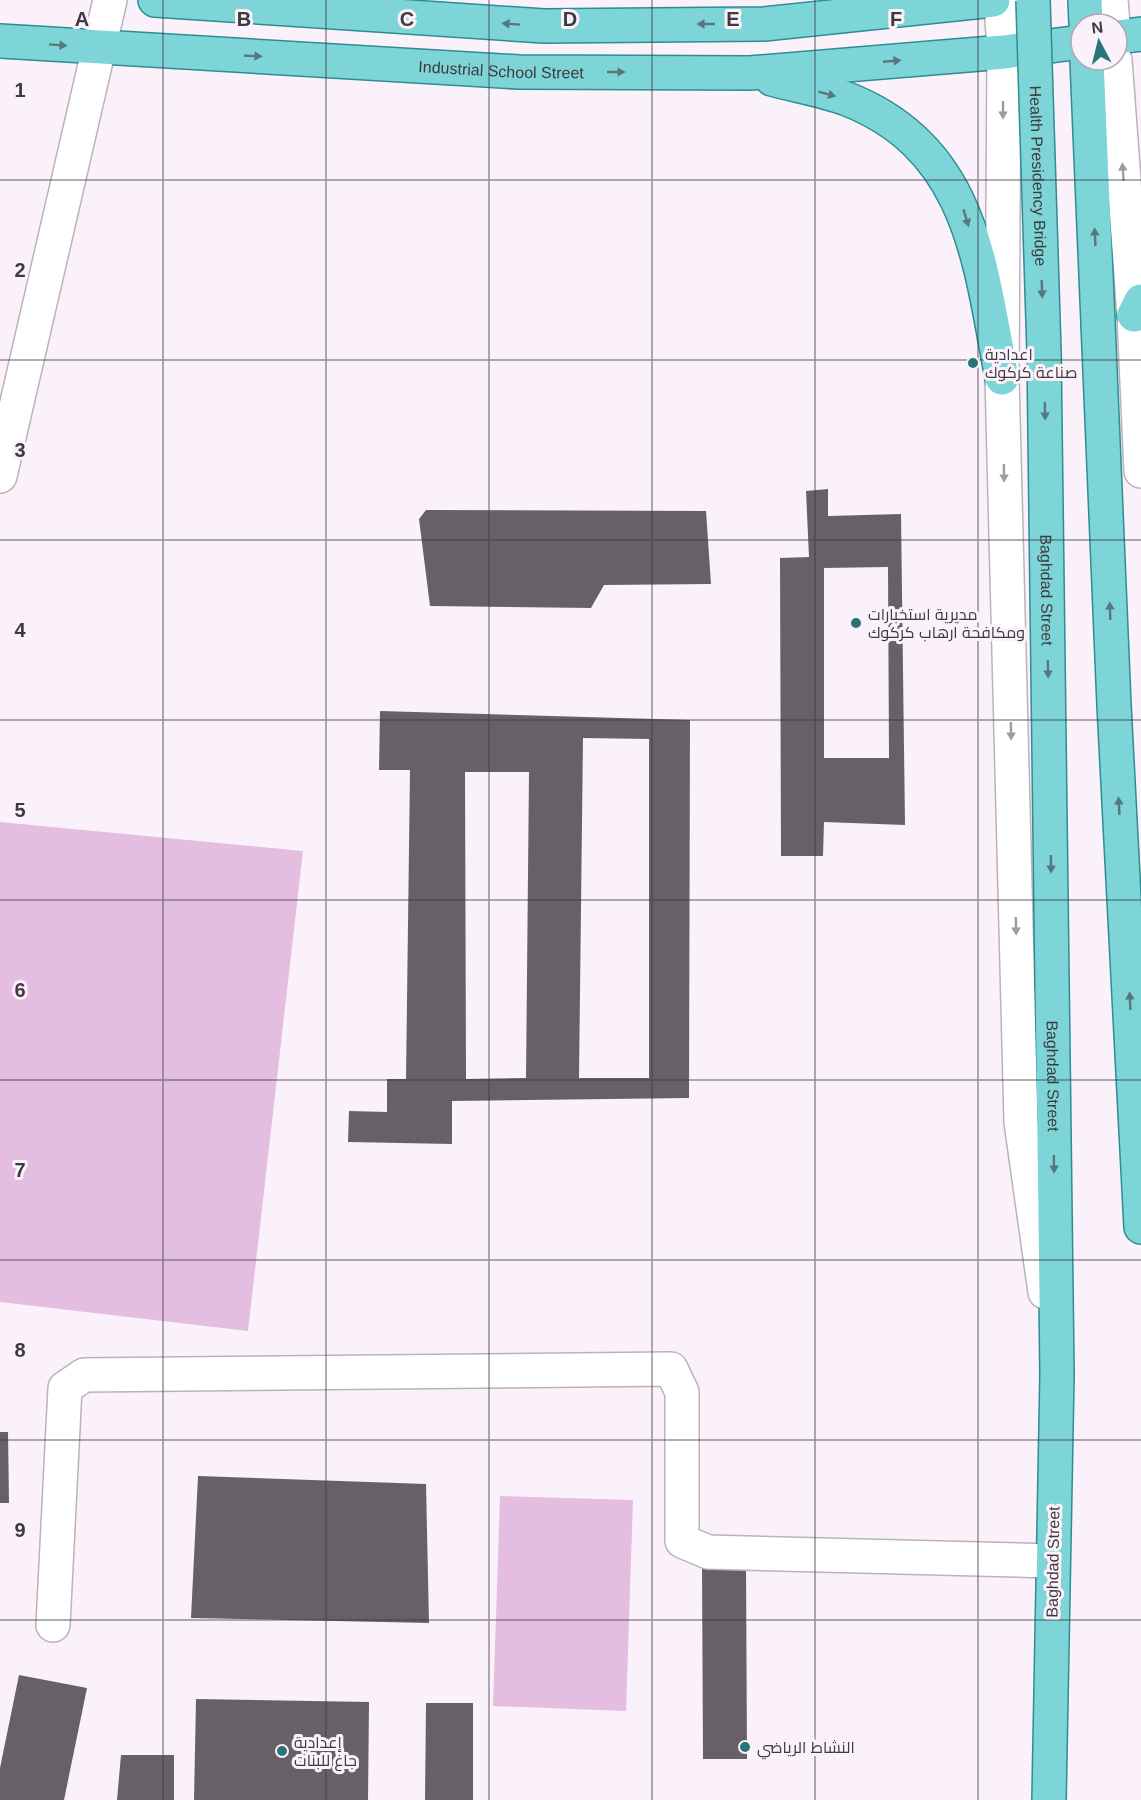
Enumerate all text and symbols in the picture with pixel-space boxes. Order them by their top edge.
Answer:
text: A [75,8,89,30]
text: B [237,8,251,30]
text: C [400,8,414,30]
text: D [563,8,577,30]
text: E [726,8,740,30]
text: F [890,8,902,30]
north arrow [1069,12,1129,72]
text: N [1090,18,1104,37]
one-way arrow [501,19,520,28]
one-way arrow [696,19,715,29]
one-way arrow [49,40,68,49]
one-way arrow [244,52,263,61]
one-way arrow [883,56,902,66]
street label: Industrial School Street [418,58,584,81]
one-way arrow [606,67,625,77]
text: 1 [14,79,26,101]
street label: Health Presidency Bridge [1027,85,1050,267]
one-way arrow [818,90,836,99]
one-way arrow [999,101,1008,120]
one-way arrow [1119,163,1128,182]
one-way arrow [962,210,971,228]
one-way arrow [1091,228,1100,247]
text: 2 [14,259,26,281]
one-way arrow [1038,280,1047,299]
place label: اعدادية صناعة كركوك [985,346,1077,382]
marker: اعدادية صناعة كركوك [966,356,980,370]
one-way arrow [1040,401,1050,420]
text: 3 [14,439,26,461]
one-way arrow [999,464,1009,483]
street label: Baghdad Street [1038,534,1056,646]
one-way arrow [1106,601,1115,620]
place label: مديرية استخبارات ومكافحة ارهاب كركوك [868,606,1025,642]
marker: مديرية استخبارات ومكافحة ارهاب كركوك [849,616,863,630]
text: 4 [14,619,26,641]
one-way arrow [1043,659,1053,678]
one-way arrow [1006,722,1015,741]
one-way arrow [1115,796,1124,815]
text: 5 [14,799,26,821]
one-way arrow [1046,854,1056,873]
one-way arrow [1011,917,1020,936]
text: 6 [14,979,26,1001]
one-way arrow [1125,991,1134,1010]
street label: Baghdad Street [1044,1020,1062,1132]
one-way arrow [1049,1154,1059,1173]
text: 7 [14,1159,26,1181]
text: 8 [14,1339,26,1361]
street label: Baghdad Street [1044,1506,1062,1618]
text: 9 [14,1519,26,1541]
place label: إعدادية جاغ للبنات [294,1734,357,1772]
place label: النشاط الرياضي [757,1739,855,1760]
marker: النشاط الرياضي [738,1740,752,1754]
marker: إعدادية جاغ للبنات [275,1744,289,1758]

